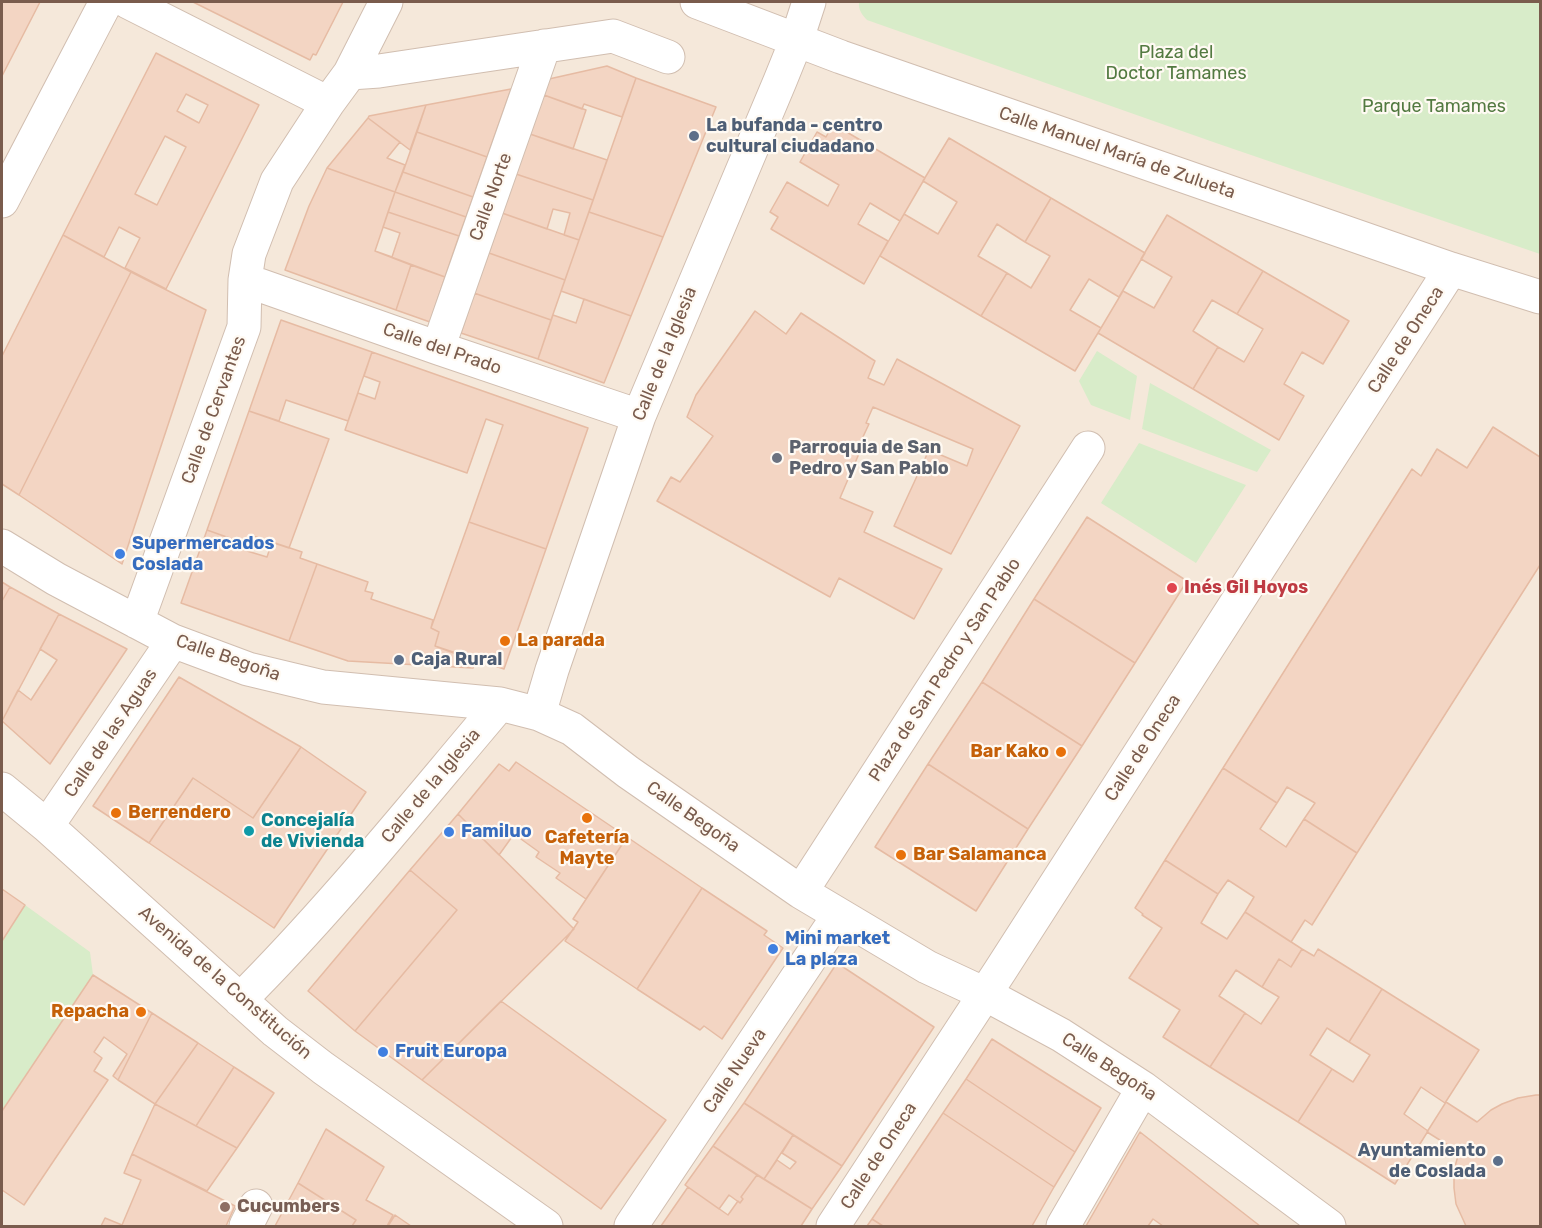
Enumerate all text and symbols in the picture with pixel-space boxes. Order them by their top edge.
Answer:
park label: Plaza del Doctor Tamames [1105,42,1247,84]
park label: Parque Tamames [1362,96,1506,118]
street label: Calle Manuel María de Zulueta [996,102,1238,204]
place label: La bufanda - centro cultural ciudadano [706,115,883,158]
marker: La bufanda - centro cultural ciudadano [687,129,701,143]
street label: Calle Norte [465,150,517,244]
street label: Calle de Oneca [1363,282,1449,398]
street label: Calle de la Iglesia [628,284,702,424]
street label: Calle del Prado [380,319,504,379]
street label: Calle de Cervantes [177,333,251,487]
place label: Parroquia de San Pedro y San Pablo [789,437,949,480]
marker: Parroquia de San Pedro y San Pablo [770,451,784,465]
place label: Supermercados Coslada [132,533,275,576]
marker: Supermercados Coslada [113,547,127,561]
street label: Plaza de San Pedro y San Pablo [865,554,1025,786]
place label: Inés Gil Hoyos [1184,577,1308,599]
marker: Inés Gil Hoyos [1165,581,1179,595]
street label: Calle Begoña [173,630,283,686]
place label: La parada [517,630,605,652]
marker: La parada [498,634,512,648]
place label: Caja Rural [411,649,503,671]
marker: Caja Rural [392,653,406,667]
street label: Calle de las Aguas [60,664,162,802]
street label: Calle de Oneca [1100,690,1186,806]
street label: Calle de la Iglesia [377,724,485,848]
place label: Bar Kako [970,741,1049,763]
marker: Bar Kako [1054,745,1068,759]
street label: Calle Begoña [642,777,744,857]
place label: Berrendero [128,802,231,824]
marker: Berrendero [109,806,123,820]
place label: Concejalía de Vivienda [261,810,364,852]
marker: Cafetería Mayte [580,811,594,825]
place label: Familuo [461,821,532,843]
marker: Concejalía de Vivienda [242,824,256,838]
marker: Familuo [442,825,456,839]
place label: Cafetería Mayte [545,827,629,870]
place label: Bar Salamanca [913,844,1047,866]
marker: Bar Salamanca [894,848,908,862]
street label: Avenida de la Constitución [134,902,316,1064]
place label: Mini market La plaza [785,928,890,970]
marker: Mini market La plaza [766,942,780,956]
place label: Repacha [51,1001,129,1023]
marker: Repacha [134,1005,148,1019]
street label: Calle Nueva [699,1024,771,1118]
street label: Calle Begoña [1057,1028,1161,1106]
place label: Fruit Europa [395,1041,507,1063]
marker: Fruit Europa [376,1045,390,1059]
street label: Calle de Oneca [836,1098,922,1214]
place label: Ayuntamiento de Coslada [1358,1140,1486,1182]
marker: Ayuntamiento de Coslada [1491,1154,1505,1168]
place label: Cucumbers [237,1196,340,1218]
marker: Cucumbers [218,1200,232,1214]

